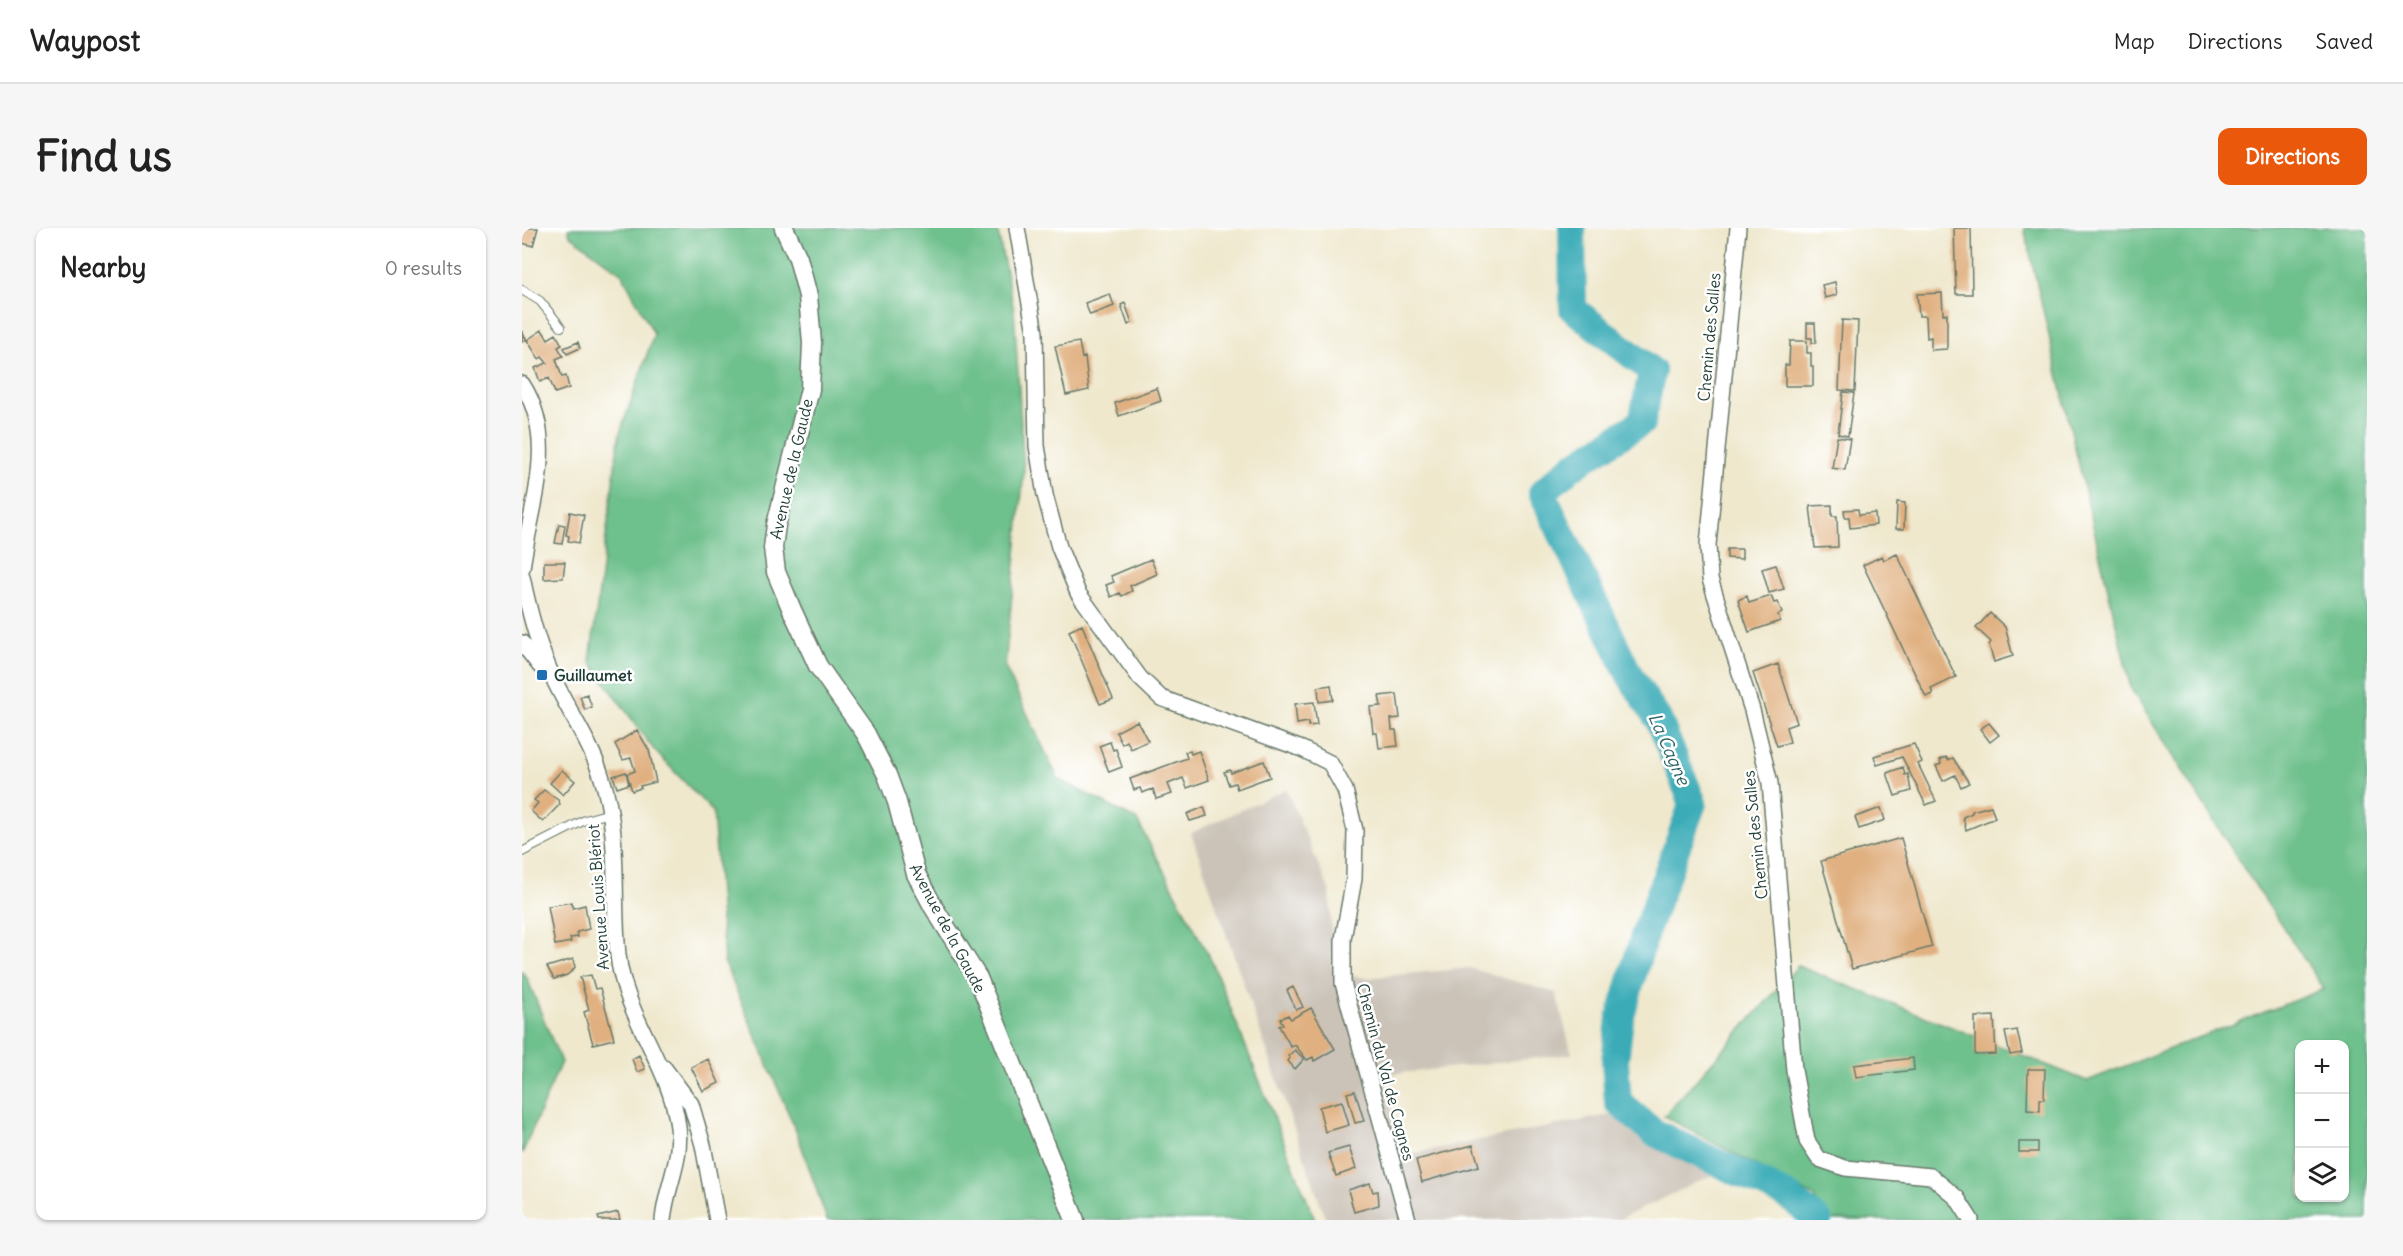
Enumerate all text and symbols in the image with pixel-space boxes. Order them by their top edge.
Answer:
text: Waypost [30,23,140,59]
text: Map [2114,28,2155,55]
text: Directions [2188,28,2282,55]
text: Saved [2315,28,2373,55]
button: Directions [2218,128,2367,185]
text: Find us [36,130,172,182]
text: Nearby [60,251,146,284]
text: 0 results [385,255,462,280]
street label: Chemin des Salles [1693,272,1725,402]
street label: Avenue de la Gaude [765,397,817,541]
place label: Guillaumet [554,665,633,685]
marker: Guillaumet [535,668,549,682]
water label: La Cagne [1643,709,1696,790]
street label: Chemin des Salles [1738,770,1772,900]
street label: Avenue Louis Blériot [583,823,613,971]
street label: Avenue de la Gaude [905,860,991,996]
street label: Chemin du Val de Cagnes [1353,981,1419,1163]
map controls [2295,1040,2349,1202]
button: + [2295,1040,2349,1094]
button: − [2295,1094,2349,1148]
button: layers [2295,1148,2349,1202]

